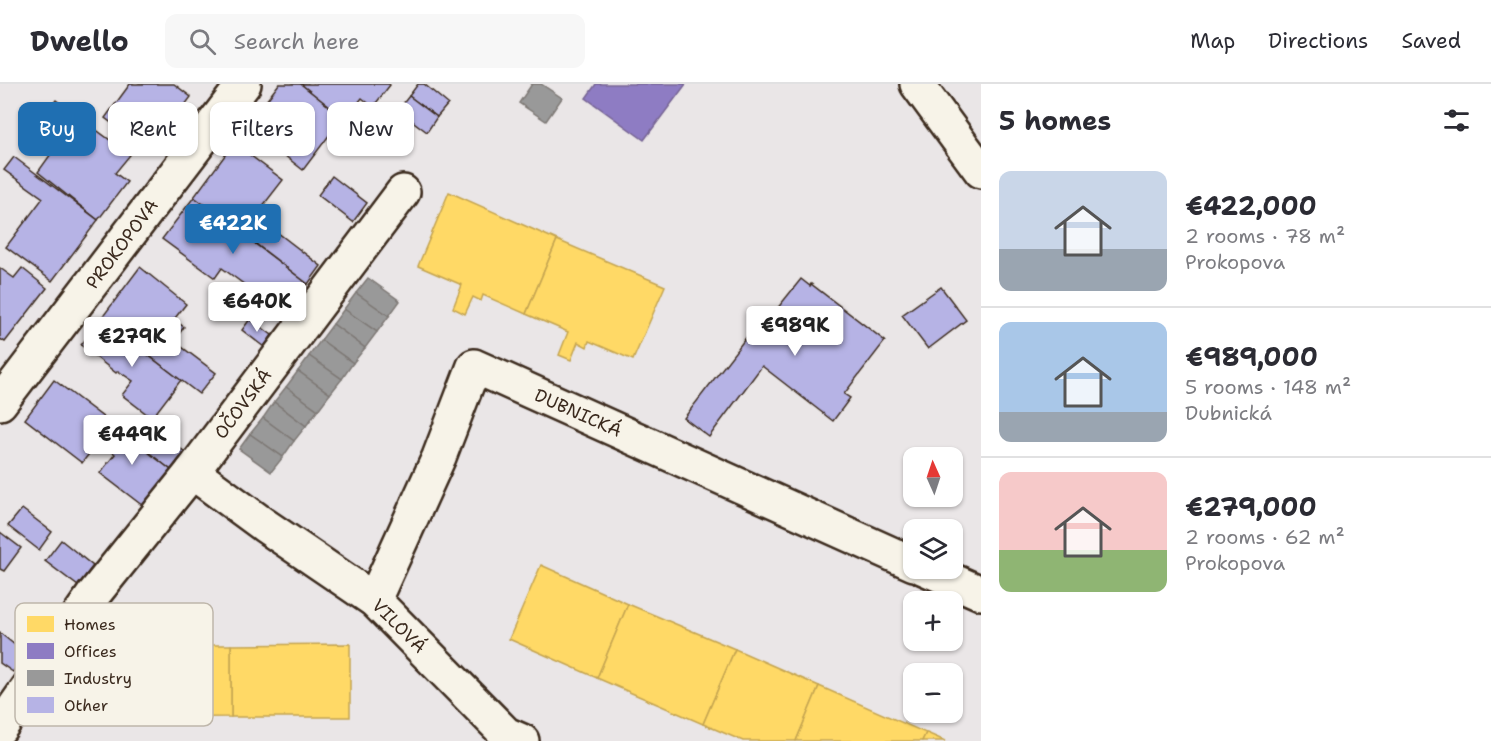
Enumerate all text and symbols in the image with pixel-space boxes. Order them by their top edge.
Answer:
search box [165,14,585,68]
text: Dwello [30,22,129,60]
icon: search [186,25,219,58]
text: Search here [234,27,360,56]
text: Map [1190,27,1235,55]
text: Directions [1268,27,1368,55]
text: Saved [1401,27,1461,55]
chip: Buy [18,102,96,156]
chip: Rent [108,102,198,156]
chip: Filters [210,102,315,156]
chip: New [327,102,414,156]
text: 5 homes [999,103,1111,138]
icon: filters [1440,104,1473,137]
text: €422,000 [1185,188,1317,223]
street label: PROKOPOVA [80,194,164,294]
icon: home [1047,195,1119,267]
pin: €422K [191,204,275,255]
text: €422K [199,210,267,236]
text: 2 rooms · 78 m² [1185,223,1345,249]
text: Prokopova [1185,249,1285,275]
pin: €640K [215,282,299,333]
text: €640K [222,288,292,314]
pin: €989K [753,306,837,357]
text: €989K [760,312,830,338]
pin: €279K [90,317,174,368]
text: €279K [98,323,166,349]
text: €989,000 [1185,339,1318,374]
icon: home [1047,346,1119,418]
street label: OČOVSKÁ [209,364,277,444]
text: 5 rooms · 148 m² [1185,374,1351,400]
street label: DUBNICKÁ [531,383,625,443]
text: Dubnická [1185,400,1272,426]
pin: €449K [90,415,174,466]
text: €449K [97,421,167,447]
north arrow [903,447,963,507]
map controls [903,447,963,723]
text: €279,000 [1185,489,1317,524]
icon: home [1047,496,1119,568]
button: layers [903,519,963,579]
text: 2 rooms · 62 m² [1185,524,1345,550]
text: Prokopova [1185,550,1285,576]
button: + [903,591,963,651]
street label: VILOVÁ [367,594,431,658]
legend [15,603,213,726]
text: Homes [64,614,116,635]
text: Offices [64,641,117,662]
button: − [903,663,963,723]
text: Industry [64,668,132,689]
text: Other [64,695,108,716]

